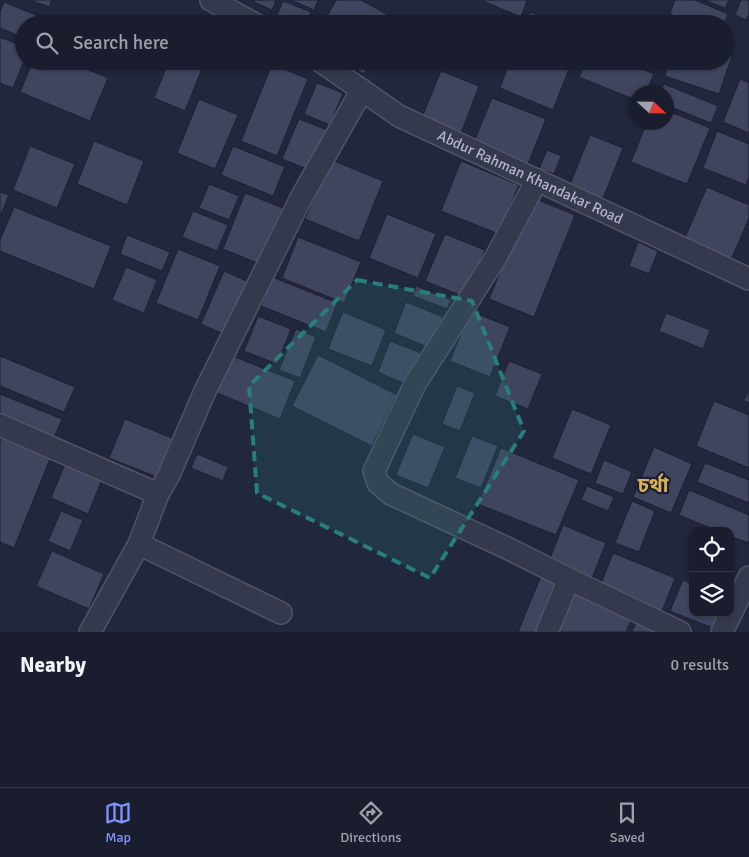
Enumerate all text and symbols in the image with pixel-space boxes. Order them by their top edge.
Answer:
search box [15,15,734,70]
icon: search [33,29,61,57]
text: Search here [73,31,169,55]
north arrow [629,85,674,130]
street label: Abdur Rahman Khandakar Road [435,126,626,228]
district label: চর্থা [637,473,669,498]
map controls [689,527,734,617]
button: locate [689,527,734,572]
button: layers [689,572,734,617]
text: Nearby [20,652,86,678]
text: 0 results [670,655,729,675]
tab: Map [104,799,132,846]
tab: Directions [340,799,401,846]
tab: Saved [610,799,645,846]

